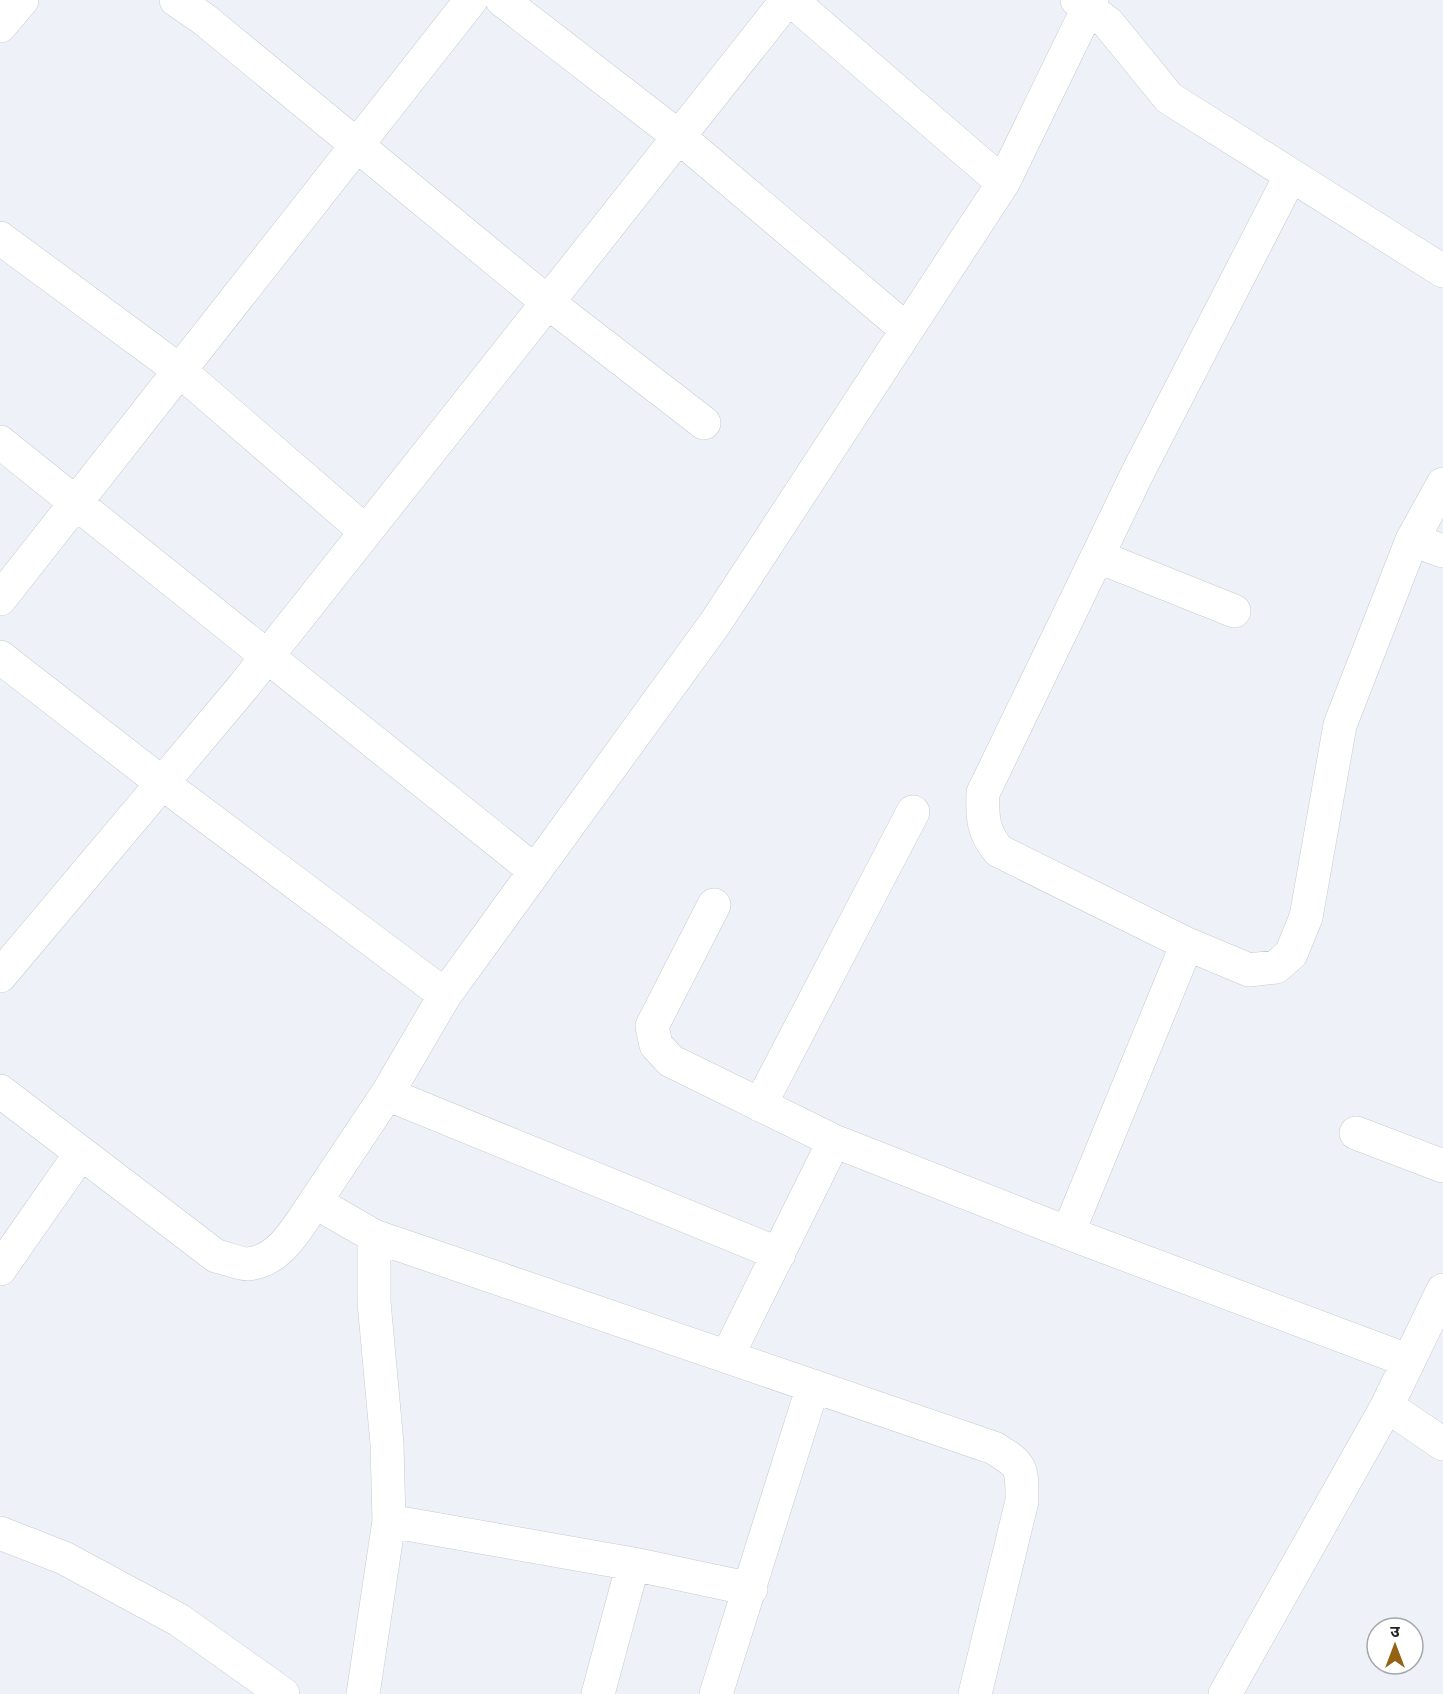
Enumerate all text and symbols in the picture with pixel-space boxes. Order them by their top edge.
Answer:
north arrow [1365,1616,1425,1676]
text: उ [1390,1621,1400,1641]

